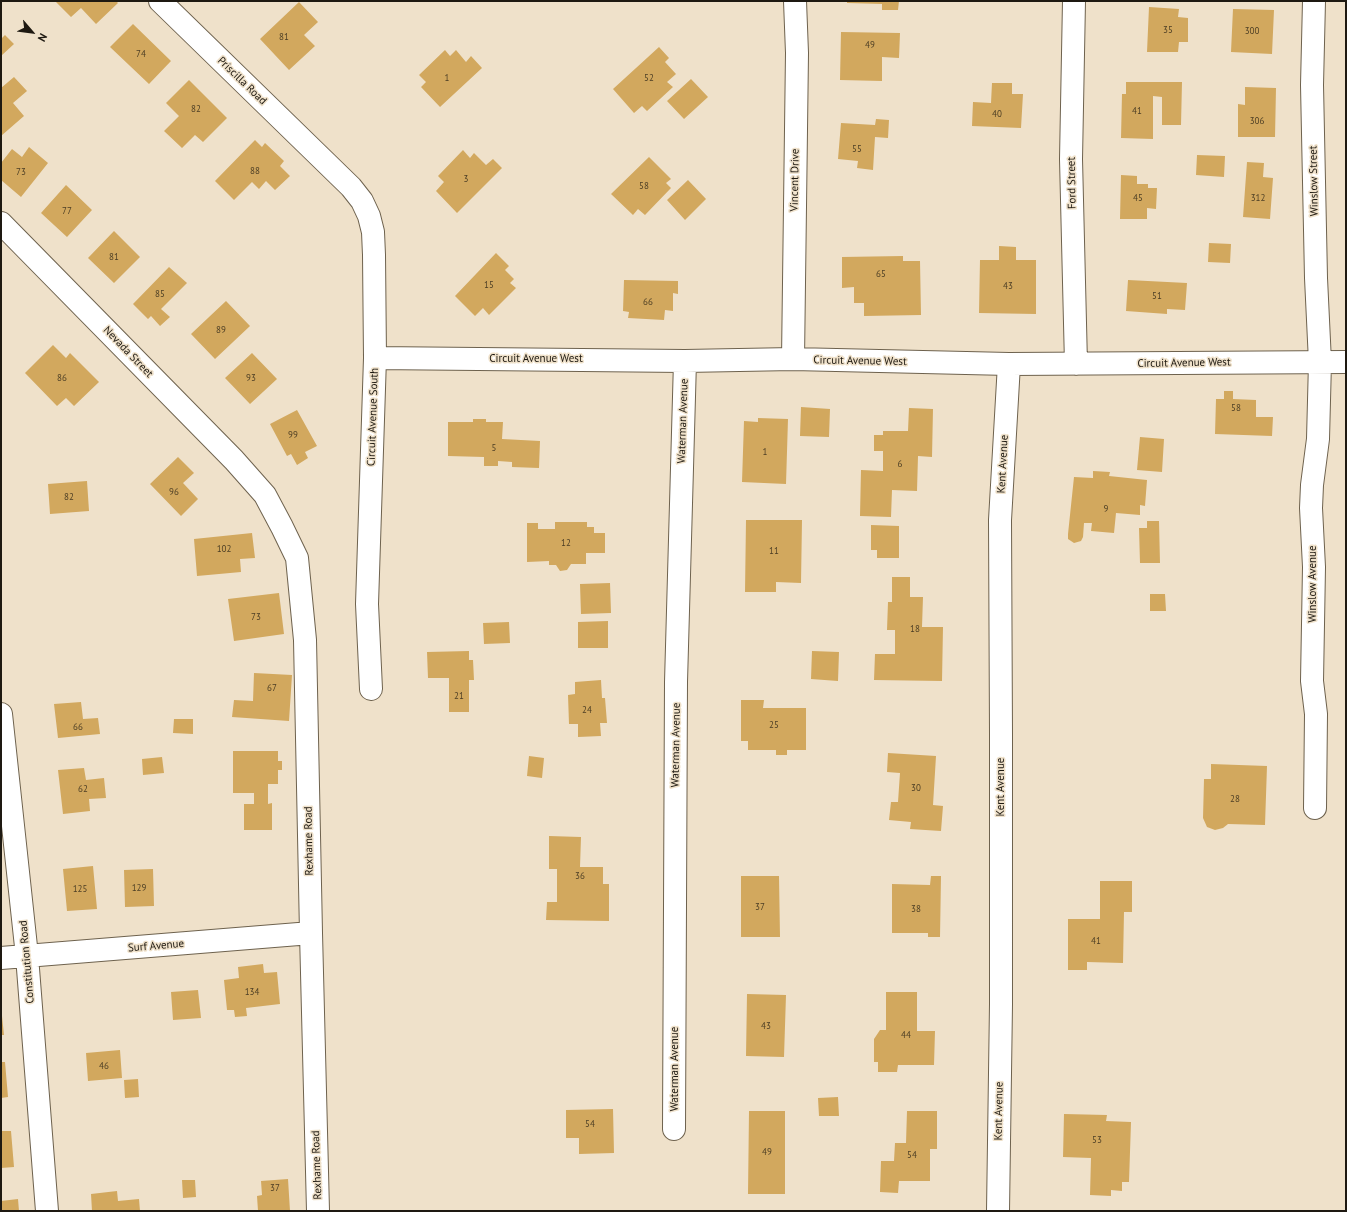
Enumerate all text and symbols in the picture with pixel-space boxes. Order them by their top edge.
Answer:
north arrow [12,12,52,52]
house number: 35 [1163,25,1173,35]
house number: 300 [1245,26,1259,36]
text: N [35,31,50,44]
house number: 81 [279,32,289,42]
house number: 49 [865,40,875,50]
house number: 74 [136,49,146,59]
street label: Priscilla Road [215,54,269,108]
house number: 1 [445,73,449,83]
house number: 52 [644,73,654,83]
house number: 82 [191,104,201,114]
house number: 41 [1132,106,1142,116]
house number: 40 [992,109,1002,119]
house number: 306 [1250,116,1264,126]
house number: 55 [852,144,862,154]
street label: Winslow Street [1307,145,1321,217]
street label: Vincent Drive [788,148,802,212]
street label: Ford Street [1065,157,1079,209]
house number: 88 [250,166,260,176]
house number: 73 [16,167,26,177]
house number: 3 [464,174,468,184]
house number: 58 [639,181,649,191]
house number: 45 [1133,193,1143,203]
house number: 312 [1251,193,1265,203]
house number: 77 [62,206,72,216]
house number: 81 [109,252,119,262]
house number: 65 [876,269,886,279]
house number: 15 [484,280,494,290]
house number: 43 [1003,281,1013,291]
house number: 85 [155,289,165,299]
house number: 51 [1152,291,1162,301]
house number: 66 [643,297,653,307]
street label: Nevada Street [100,324,156,380]
house number: 89 [216,325,226,335]
street label: Circuit Avenue West [489,352,583,366]
street label: Circuit Avenue West [813,354,907,368]
street label: Circuit Avenue West [1137,356,1231,370]
street label: Circuit Avenue South [365,368,381,466]
house number: 86 [57,373,67,383]
house number: 93 [246,373,256,383]
street label: Waterman Avenue [675,378,691,464]
house number: 58 [1231,403,1241,413]
house number: 99 [288,430,298,440]
street label: Kent Avenue [995,434,1011,494]
house number: 5 [492,443,496,453]
house number: 1 [763,447,767,457]
house number: 6 [898,459,902,469]
house number: 96 [169,487,179,497]
house number: 82 [64,492,74,502]
house number: 9 [1104,504,1108,514]
house number: 12 [561,538,571,548]
house number: 102 [217,544,231,554]
street label: Winslow Avenue [1306,545,1320,623]
house number: 11 [769,546,779,556]
house number: 73 [251,612,261,622]
house number: 18 [910,624,920,634]
house number: 67 [267,683,277,693]
house number: 21 [454,691,464,701]
street label: Waterman Avenue [669,703,683,787]
house number: 24 [582,705,592,715]
house number: 25 [769,720,779,730]
house number: 66 [73,722,83,732]
street label: Kent Avenue [994,758,1008,816]
house number: 30 [911,783,921,793]
house number: 62 [78,784,88,794]
house number: 28 [1230,794,1240,804]
street label: Rexhame Road [302,806,316,876]
house number: 36 [575,871,585,881]
house number: 129 [132,883,146,893]
house number: 125 [73,884,87,894]
house number: 37 [755,902,765,912]
house number: 38 [911,904,921,914]
street label: Constitution Road [17,920,37,1004]
house number: 41 [1091,936,1101,946]
street label: Surf Avenue [127,937,185,955]
house number: 134 [245,987,259,997]
house number: 43 [761,1021,771,1031]
street label: Waterman Avenue [668,1027,682,1111]
house number: 44 [901,1030,911,1040]
house number: 46 [99,1061,109,1071]
street label: Kent Avenue [992,1081,1006,1141]
house number: 54 [585,1119,595,1129]
street label: Rexhame Road [309,1130,325,1200]
house number: 53 [1092,1135,1102,1145]
house number: 49 [762,1147,772,1157]
house number: 54 [907,1150,917,1160]
house number: 37 [270,1183,280,1193]

